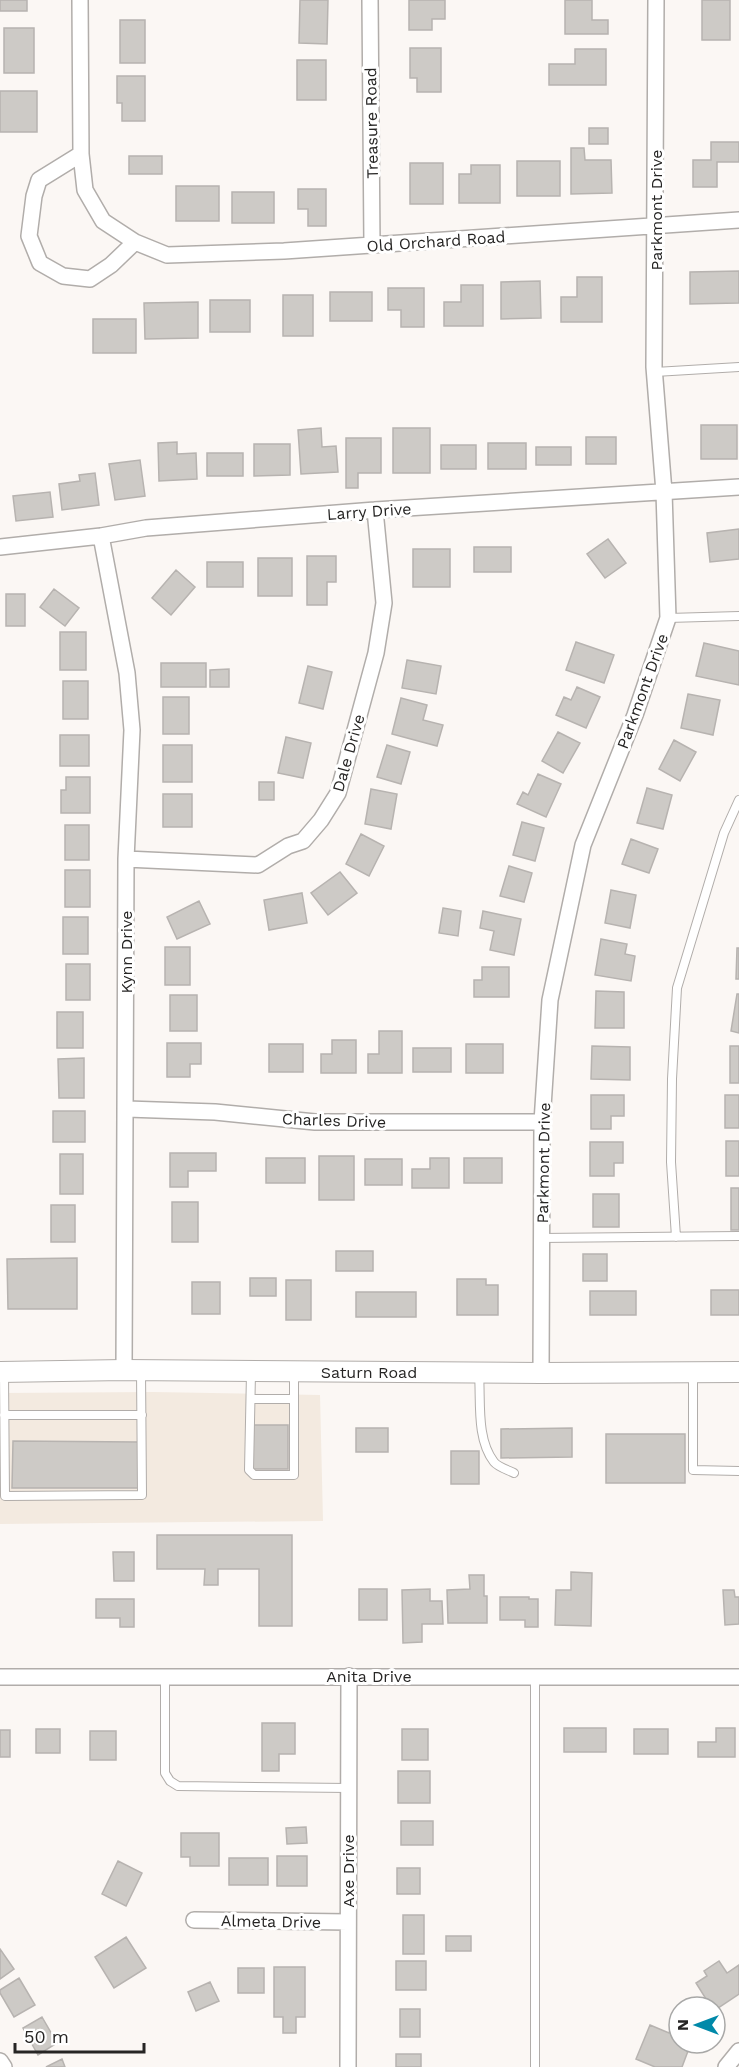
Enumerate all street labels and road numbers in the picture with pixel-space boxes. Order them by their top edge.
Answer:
street label: Treasure Road [361,67,382,179]
street label: Parkmont Drive [647,149,666,271]
street label: Old Orchard Road [366,227,506,256]
street label: Larry Drive [326,499,412,524]
street label: Parkmont Drive [613,631,672,751]
street label: Dale Drive [328,712,369,794]
street label: Kynn Drive [117,910,136,994]
street label: Parkmont Drive [533,1102,554,1224]
street label: Charles Drive [282,1109,386,1132]
street label: Saturn Road [321,1363,417,1382]
street label: Anita Drive [326,1667,412,1686]
street label: Axe Drive [339,1834,358,1908]
street label: Almeta Drive [221,1911,321,1932]

